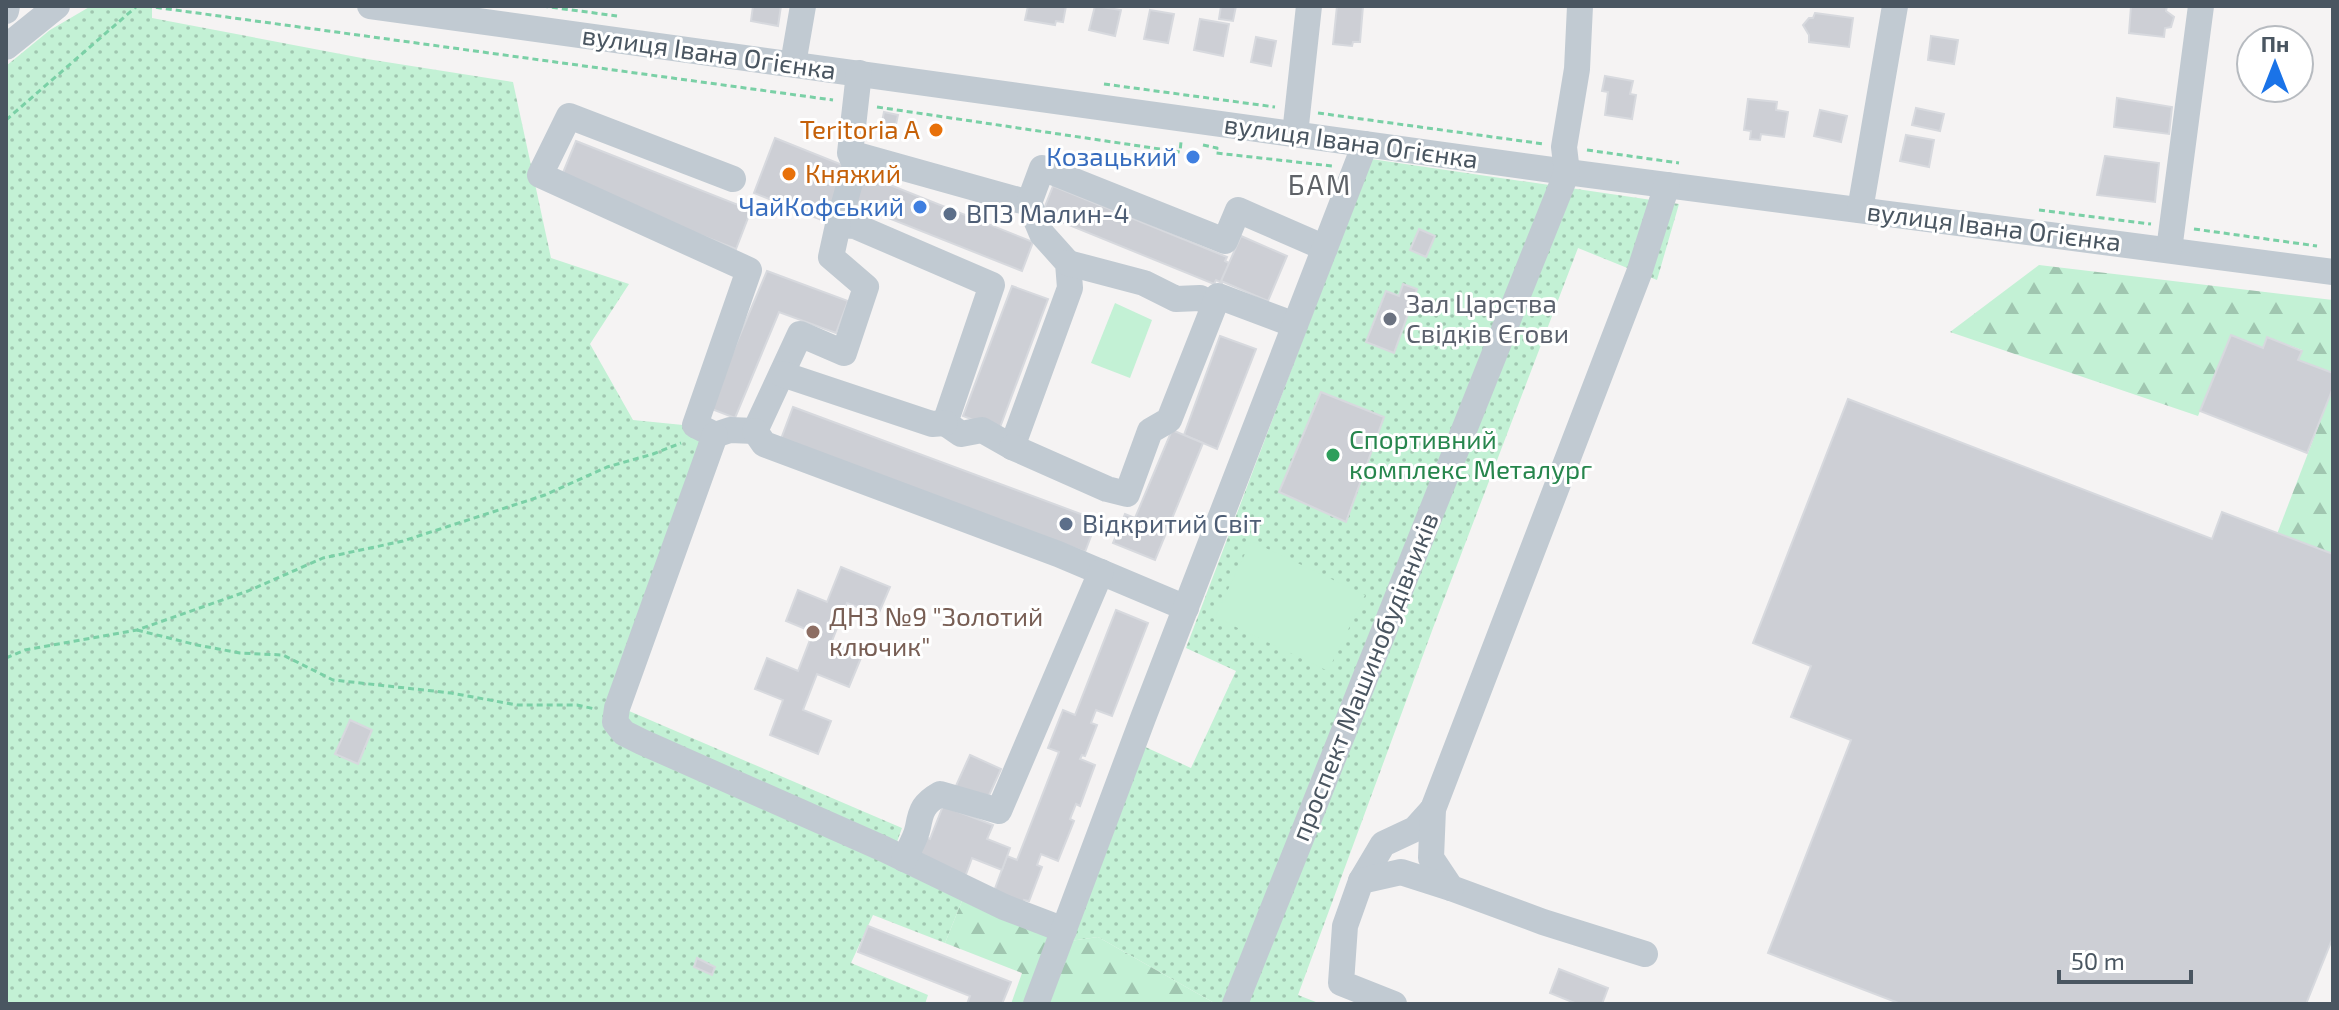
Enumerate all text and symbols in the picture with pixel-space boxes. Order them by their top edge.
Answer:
street label: вулиця Івана Огієнка [580,18,838,86]
north arrow [2235,24,2315,104]
text: Пн [2261,30,2289,56]
street label: вулиця Івана Огієнка [1222,107,1480,175]
place label: Teritoria A [800,113,920,144]
marker: Teritoria A [927,121,945,139]
place label: Козацький [1046,140,1177,171]
marker: Козацький [1184,148,1202,166]
place label: Княжий [805,157,901,188]
marker: Княжий [780,165,798,183]
district label: БАМ [1288,167,1352,201]
place label: ЧайКофський [739,190,904,221]
street label: вулиця Івана Огієнка [1865,195,2123,257]
place label: ВПЗ Малин-4 [966,197,1129,228]
marker: ЧайКофський [911,198,929,216]
marker: ВПЗ Малин-4 [941,205,959,223]
place label: Зал Царства Свідків Єгови [1406,287,1569,348]
marker: Зал Царства Свідків Єгови [1381,310,1399,328]
place label: Спортивний комплекс Металург [1349,423,1592,485]
marker: Спортивний комплекс Металург [1324,446,1342,464]
place label: Відкритий Світ [1082,507,1262,538]
street label: проспект Машинобудівників [1283,508,1445,846]
marker: Відкритий Світ [1057,515,1075,533]
place label: ДНЗ №9 "Золотий ключик" [829,600,1043,661]
marker: ДНЗ №9 "Золотий ключик" [804,623,822,641]
scale bar [2059,934,2191,984]
text: 50 m [2071,946,2125,975]

